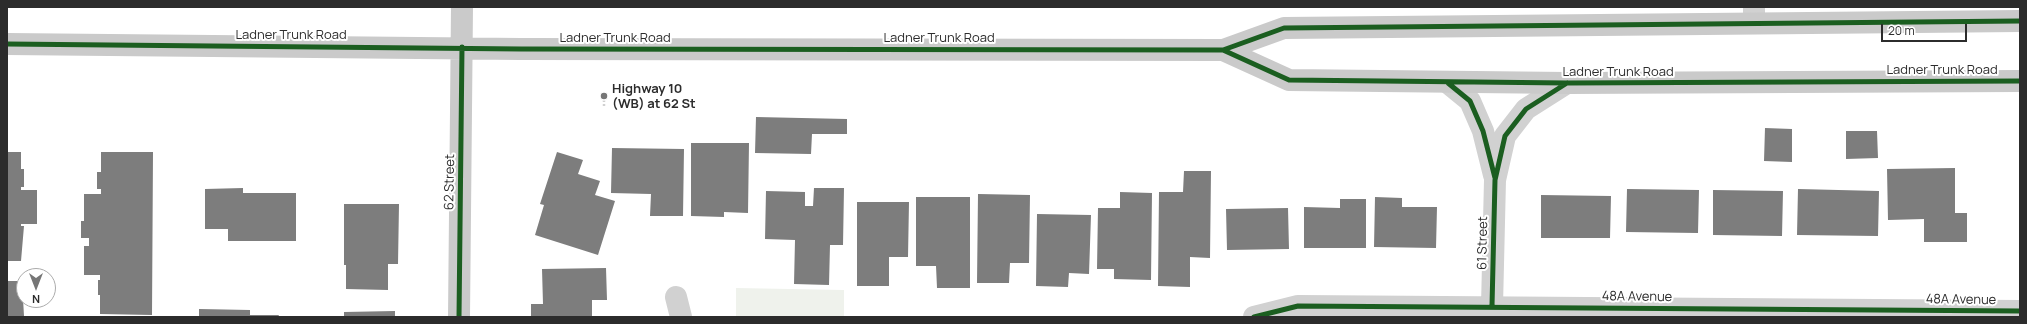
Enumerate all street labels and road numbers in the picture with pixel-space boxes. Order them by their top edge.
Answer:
street label: Ladner Trunk Road [235,27,347,43]
street label: Ladner Trunk Road [559,30,671,46]
street label: Ladner Trunk Road [883,30,995,46]
street label: Ladner Trunk Road [1886,62,1998,78]
street label: Ladner Trunk Road [1562,64,1674,80]
street label: 62 Street [442,154,458,210]
street label: 61 Street [1475,216,1491,270]
street label: 48A Avenue [1602,289,1672,305]
street label: 48A Avenue [1926,292,1996,308]

